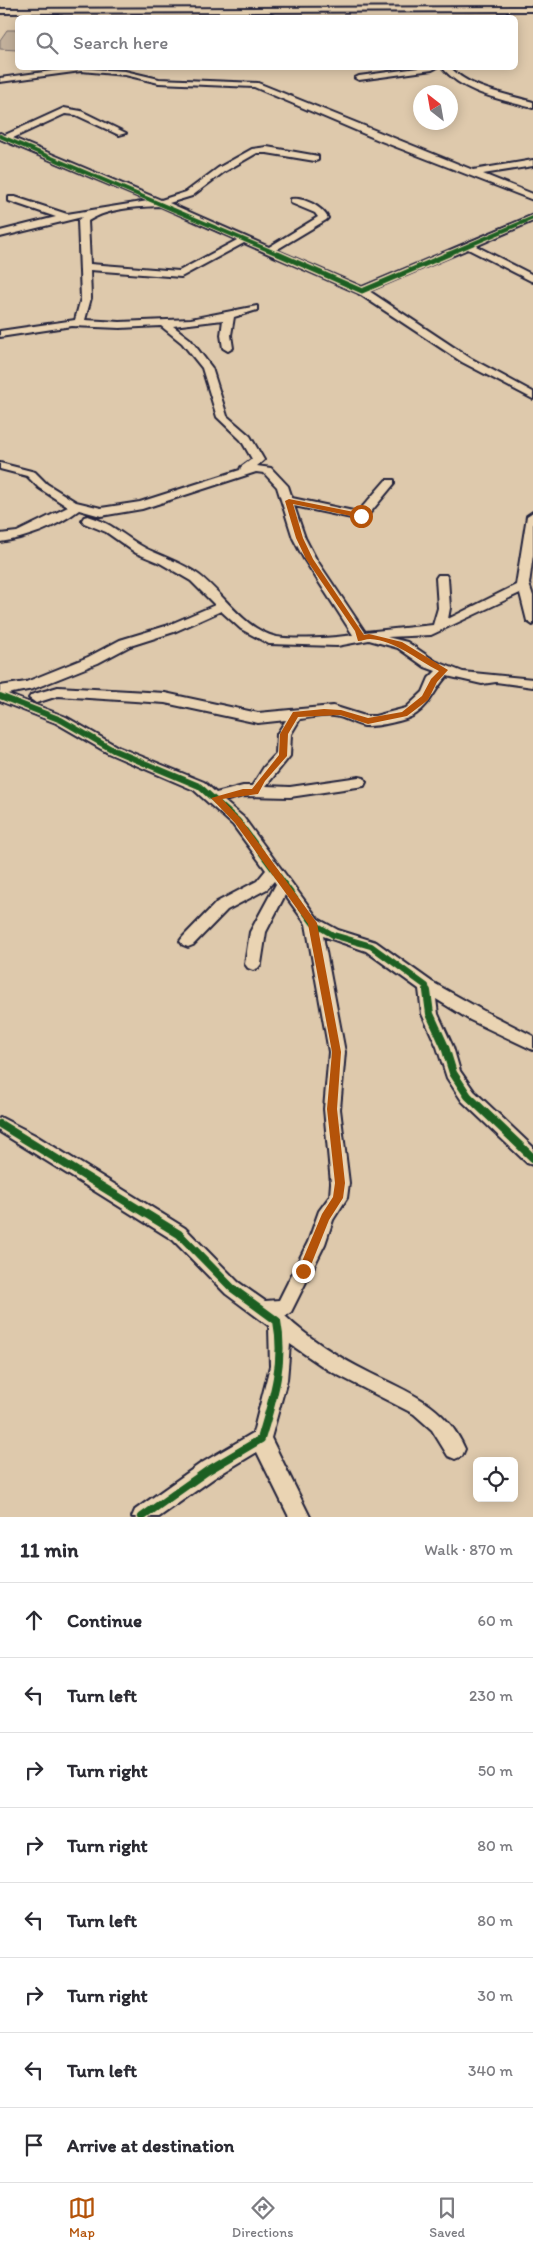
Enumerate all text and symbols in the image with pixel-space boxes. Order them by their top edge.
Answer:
search box [15,15,518,70]
icon: search [33,29,61,57]
text: Search here [73,31,168,54]
north arrow [413,85,458,130]
route start [350,505,373,528]
route end [292,1260,315,1283]
map controls [473,1457,518,1502]
button: locate [473,1457,518,1502]
text: 11 min [20,1537,78,1562]
text: Walk · 870 m [424,1540,513,1559]
icon: ahead [20,1606,48,1634]
text: Continue [67,1609,142,1632]
text: 60 m [478,1611,513,1630]
icon: left [20,1681,48,1709]
text: Turn left [67,1684,137,1707]
text: 230 m [469,1686,513,1705]
icon: right [20,1756,48,1784]
text: Turn right [67,1759,148,1782]
text: 50 m [478,1761,513,1780]
icon: right [20,1831,48,1859]
text: Turn right [67,1834,148,1857]
text: 80 m [477,1836,513,1855]
icon: left [20,1906,48,1934]
text: Turn left [67,1909,137,1932]
text: 80 m [477,1911,513,1930]
icon: right [20,1981,48,2009]
text: Turn right [67,1984,148,2007]
text: 30 m [477,1986,513,2005]
icon: left [20,2056,48,2084]
text: Turn left [67,2059,137,2082]
text: 340 m [468,2061,513,2080]
icon: arrive [20,2131,48,2159]
text: Arrive at destination [67,2134,234,2157]
tab: Map [68,2194,96,2241]
tab: Directions [232,2194,293,2241]
tab: Saved [429,2194,465,2241]

